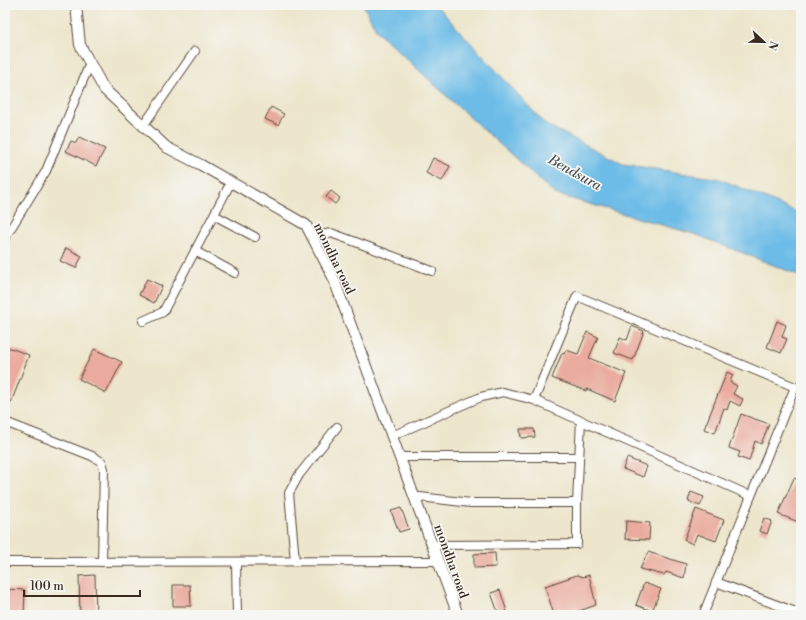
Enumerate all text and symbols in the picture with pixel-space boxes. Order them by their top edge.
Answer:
north arrow [744,22,784,62]
text: N [764,39,780,52]
water label: Bendsura [544,150,605,195]
street label: mondha road [310,220,359,297]
street label: mondha road [430,522,472,601]
scale bar [24,572,140,598]
text: 100 m [30,579,64,594]

